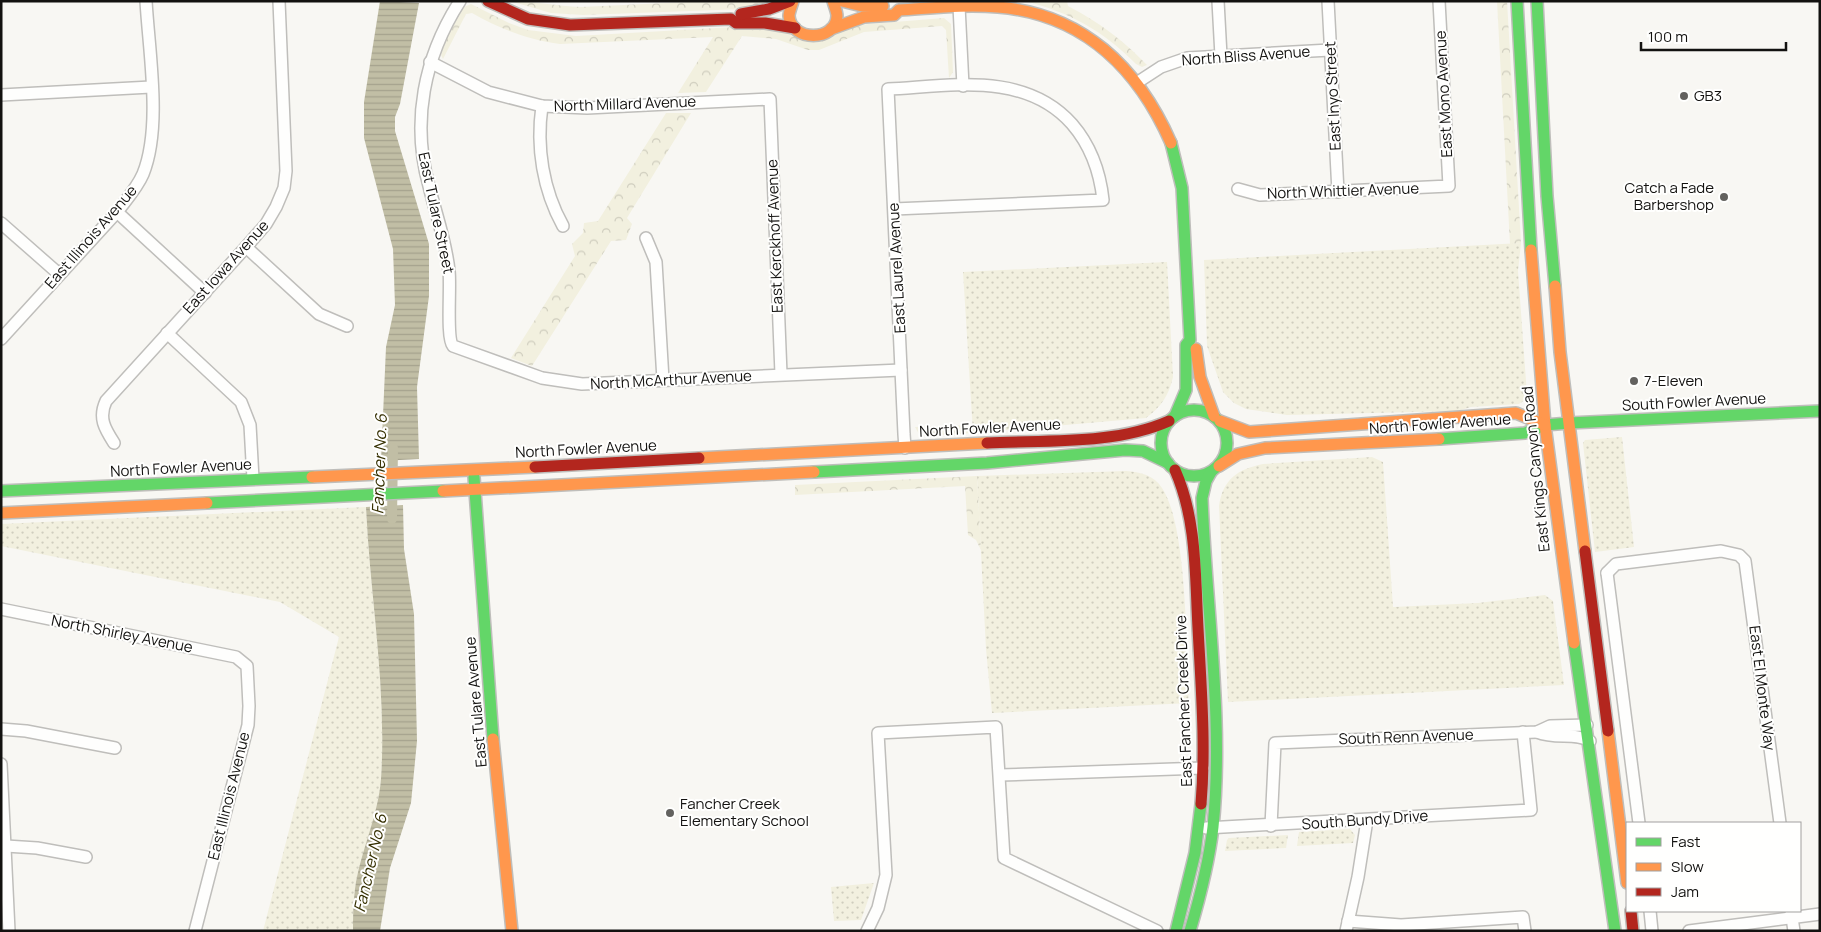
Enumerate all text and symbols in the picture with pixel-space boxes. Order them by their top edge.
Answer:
scale bar [1641,20,1786,52]
text: 100 m [1648,26,1688,47]
street label: East Mono Avenue [1430,30,1457,158]
street label: North Bliss Avenue [1181,41,1311,70]
street label: East Inyo Street [1319,41,1346,151]
place label: GB3 [1694,85,1722,106]
marker: GB3 [1678,90,1690,102]
street label: North Millard Avenue [553,91,697,116]
street label: East Tulare Street [413,150,460,276]
street label: East Kerckhoff Avenue [761,159,788,313]
street label: North Whittier Avenue [1267,177,1420,204]
place label: Catch a Fade Barbershop [1624,177,1714,215]
street label: East Illinois Avenue [40,180,142,293]
marker: Catch a Fade Barbershop [1718,191,1730,203]
street label: East Laurel Avenue [883,202,910,334]
street label: East Iowa Avenue [178,215,274,318]
street label: North McArthur Avenue [590,365,753,394]
place label: 7-Eleven [1644,370,1703,391]
marker: 7-Eleven [1628,375,1640,387]
street label: East Kings Canyon Road [1516,385,1555,553]
street label: South Fowler Avenue [1621,387,1767,416]
street label: North Fowler Avenue [1368,408,1512,439]
water label: Fancher No. 6 [366,413,392,514]
street label: North Fowler Avenue [919,413,1062,442]
street label: North Fowler Avenue [515,434,658,463]
street label: North Fowler Avenue [110,453,253,482]
street label: North Shirley Avenue [49,609,195,658]
street label: East Fancher Creek Drive [1170,615,1197,787]
street label: East El Monte Way [1744,624,1781,752]
street label: East Tulare Avenue [459,636,492,768]
street label: South Renn Avenue [1338,724,1474,749]
street label: East Illinois Avenue [202,729,255,862]
place label: Fancher Creek Elementary School [680,793,809,831]
street label: South Bundy Drive [1301,805,1429,834]
marker: Fancher Creek Elementary School [664,807,676,819]
water label: Fancher No. 6 [348,811,392,914]
legend [1626,822,1801,912]
text: Fast [1671,831,1700,852]
text: Slow [1671,856,1704,877]
text: Jam [1671,881,1699,902]

